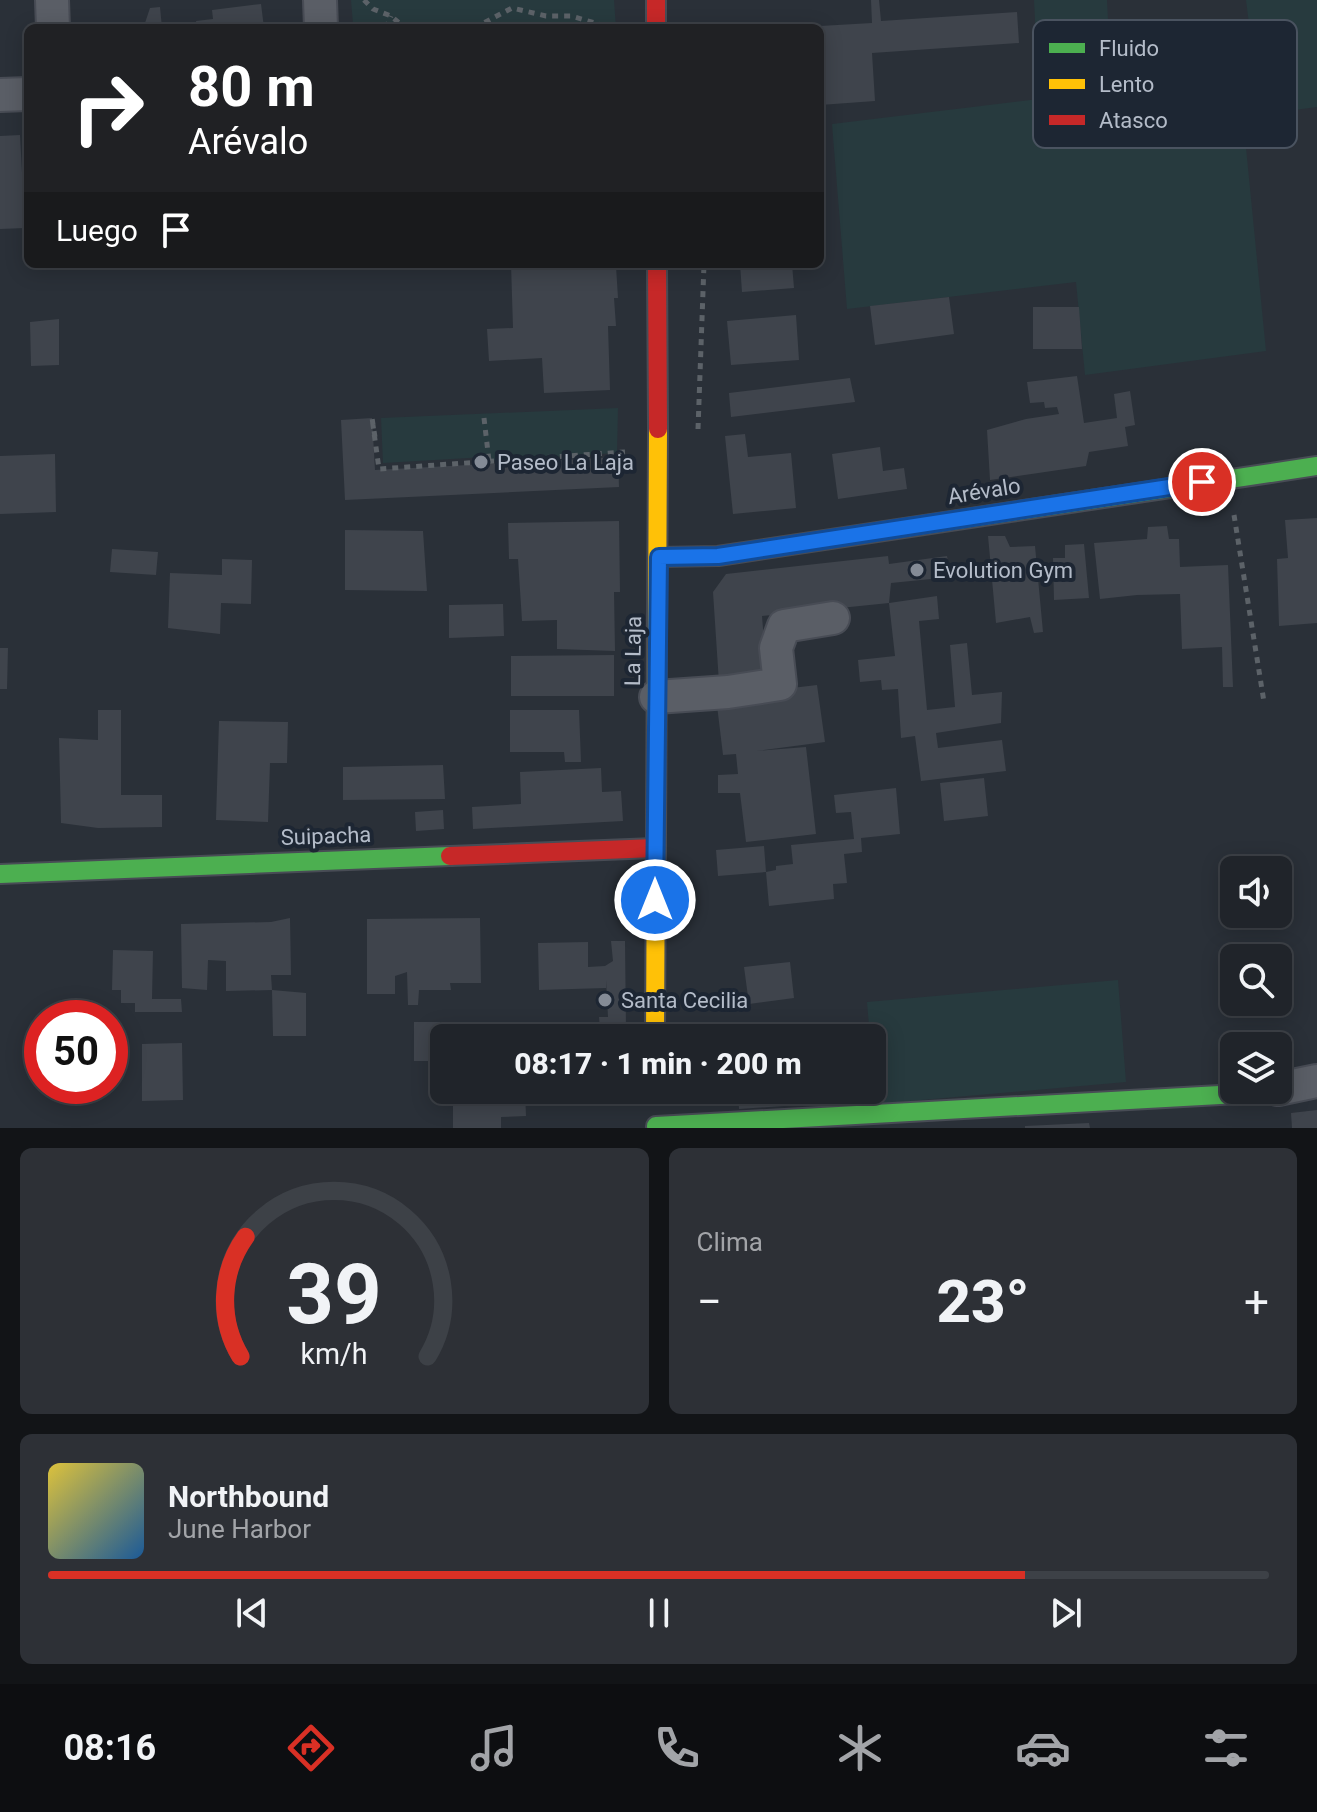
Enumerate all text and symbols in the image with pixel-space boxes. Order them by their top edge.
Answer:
legend [1033,20,1297,148]
text: Fluido [1099,36,1159,61]
text: 80 m [188,54,315,120]
icon: right [56,56,160,160]
text: Lento [1099,72,1154,97]
text: Atasco [1099,108,1168,133]
text: Arévalo [188,121,308,163]
icon: arrive [154,208,198,252]
text: Luego [56,213,138,248]
pin [1168,448,1236,516]
place label: Paseo La Laja [497,450,634,475]
marker: Paseo La Laja [472,453,490,471]
icon: arrive [1180,460,1224,504]
street label: Arévalo [946,473,1022,509]
place label: Evolution Gym [933,558,1073,583]
marker: Evolution Gym [908,561,926,579]
street label: La Laja [620,616,646,686]
street label: Suipacha [280,822,372,850]
map controls [1220,856,1292,1104]
button: sound [1220,856,1292,928]
position arrow [613,858,697,942]
button: search [1220,944,1292,1016]
place label: Santa Cecilia [621,988,748,1013]
marker: Santa Cecilia [596,991,614,1009]
speed limit sign: 50 [24,1000,128,1104]
button: layers [1220,1032,1292,1104]
text: 08:17 · 1 min · 200 m [514,1046,802,1081]
text: Clima [697,1227,763,1257]
text: 39 [287,1246,382,1343]
text: 23° [936,1266,1029,1337]
text: − [697,1276,722,1328]
text: + [1244,1276,1269,1328]
text: km/h [301,1337,368,1371]
text: Northbound [168,1479,329,1514]
text: June Harbor [168,1514,311,1544]
icon: previous [230,1591,274,1635]
icon: pause [637,1591,681,1635]
icon: next [1044,1591,1088,1635]
icon: directions [283,1720,339,1776]
icon: music [466,1720,522,1776]
icon: phone [649,1720,705,1776]
icon: climate [832,1720,888,1776]
icon: car [1015,1720,1071,1776]
icon: filters [1198,1720,1254,1776]
text: 08:16 [63,1727,156,1769]

